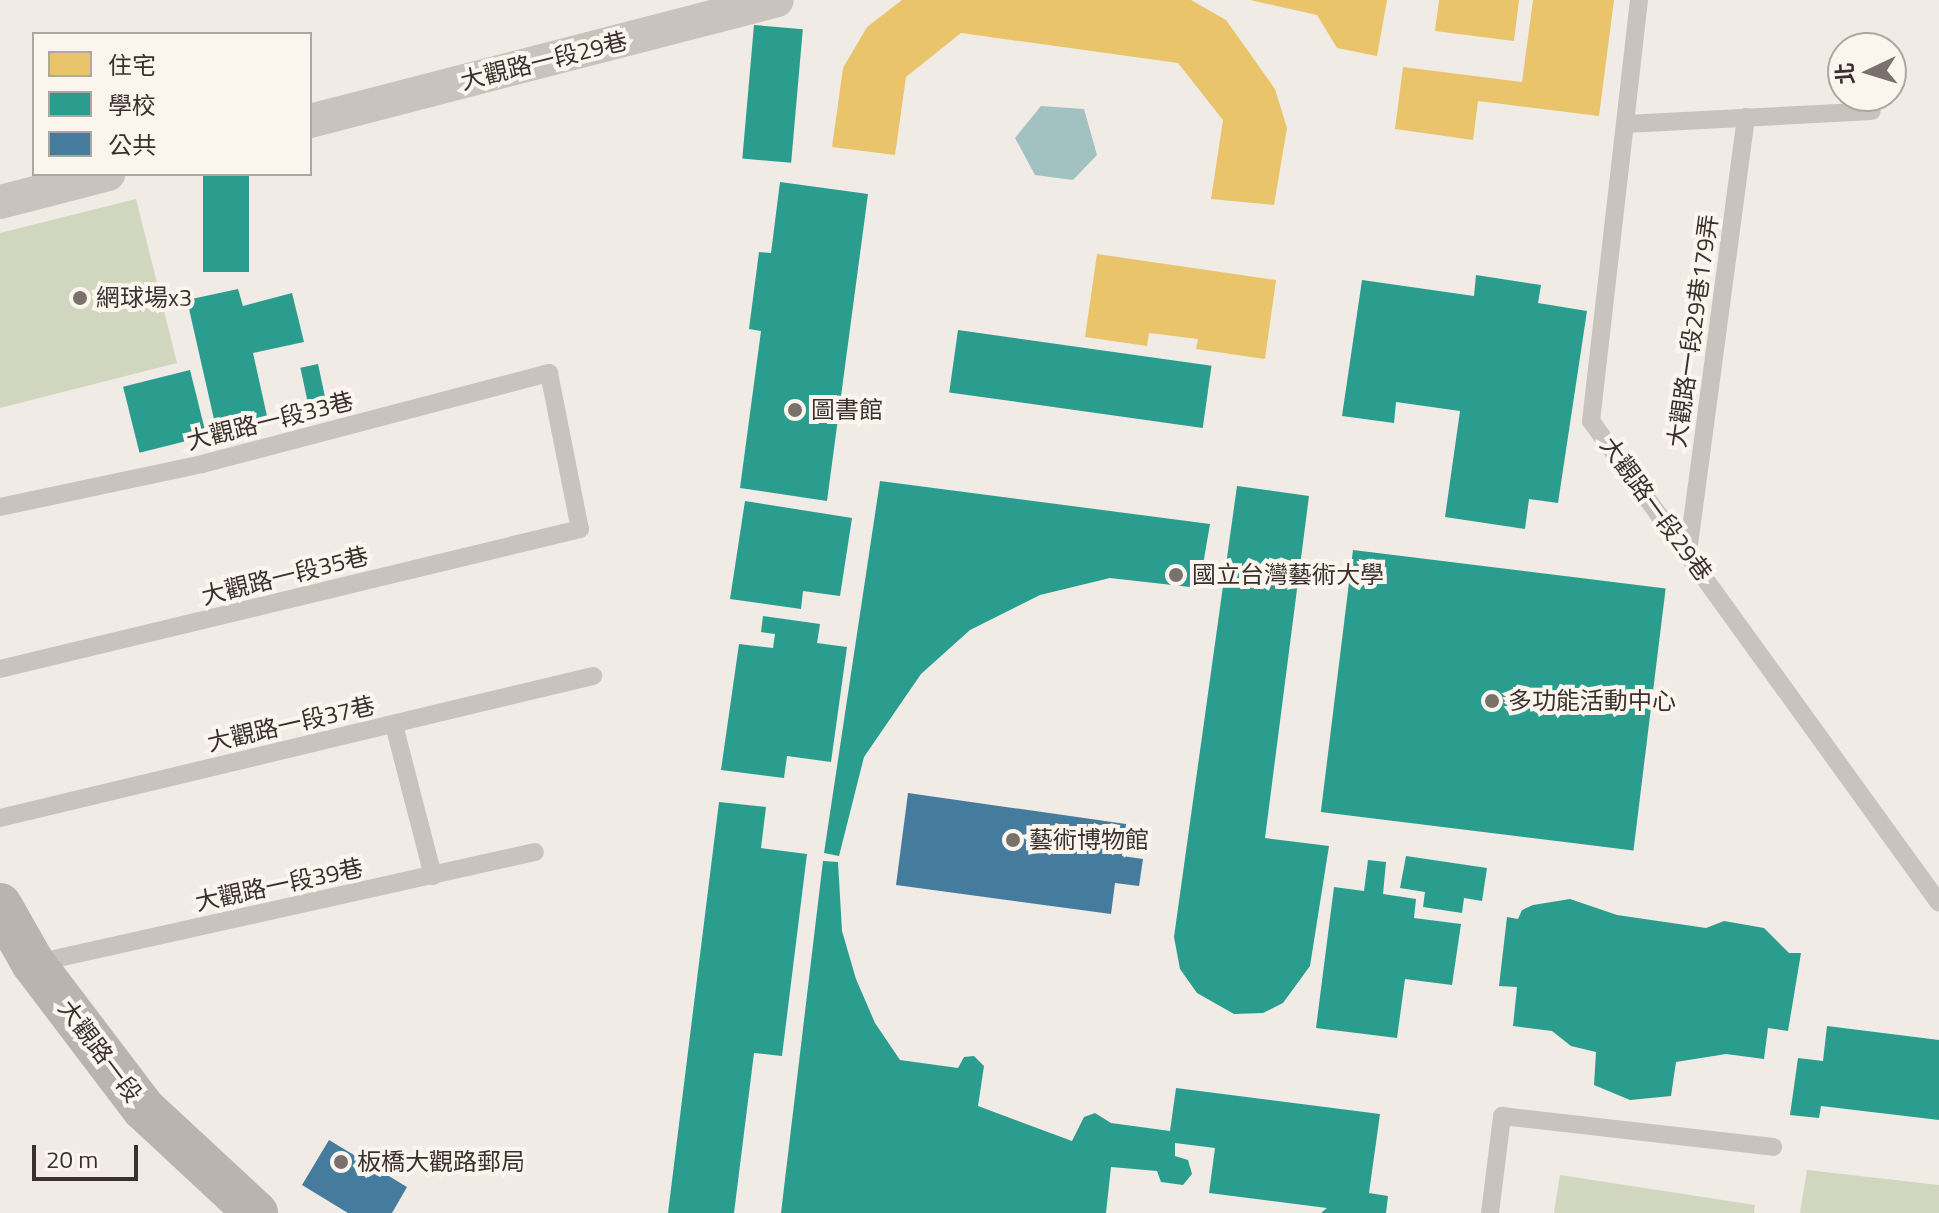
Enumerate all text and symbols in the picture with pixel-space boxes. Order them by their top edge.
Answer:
street label: 大觀路一段29巷 [458,26,630,96]
legend [32,32,312,176]
north arrow [1827,32,1907,112]
text: 住宅 [108,47,156,83]
text: 北 [1827,61,1863,86]
text: 學校 [108,87,156,123]
text: 公共 [108,127,156,163]
street label: 大觀路一段29巷179弄 [1662,213,1724,449]
place label: 網球場x3 [96,284,192,312]
marker: 網球場x3 [71,289,89,307]
street label: 大觀路一段33巷 [184,386,356,456]
place label: 圖書館 [811,396,883,424]
marker: 圖書館 [786,401,804,419]
street label: 大觀路一段29巷 [1594,431,1718,587]
street label: 大觀路一段35巷 [199,541,371,611]
place label: 國立台灣藝術大學 [1192,561,1384,589]
marker: 國立台灣藝術大學 [1167,566,1185,584]
place label: 多功能活動中心 [1508,687,1676,715]
street label: 大觀路一段37巷 [205,691,377,757]
marker: 多功能活動中心 [1483,692,1501,710]
place label: 藝術博物館 [1029,826,1149,854]
marker: 藝術博物館 [1004,831,1022,849]
street label: 大觀路一段39巷 [192,853,366,917]
street label: 大觀路一段 [52,994,148,1108]
scale bar [36,1129,142,1179]
text: 20 m [46,1141,98,1177]
place label: 板橋大觀路郵局 [357,1148,525,1176]
marker: 板橋大觀路郵局 [332,1153,350,1171]

